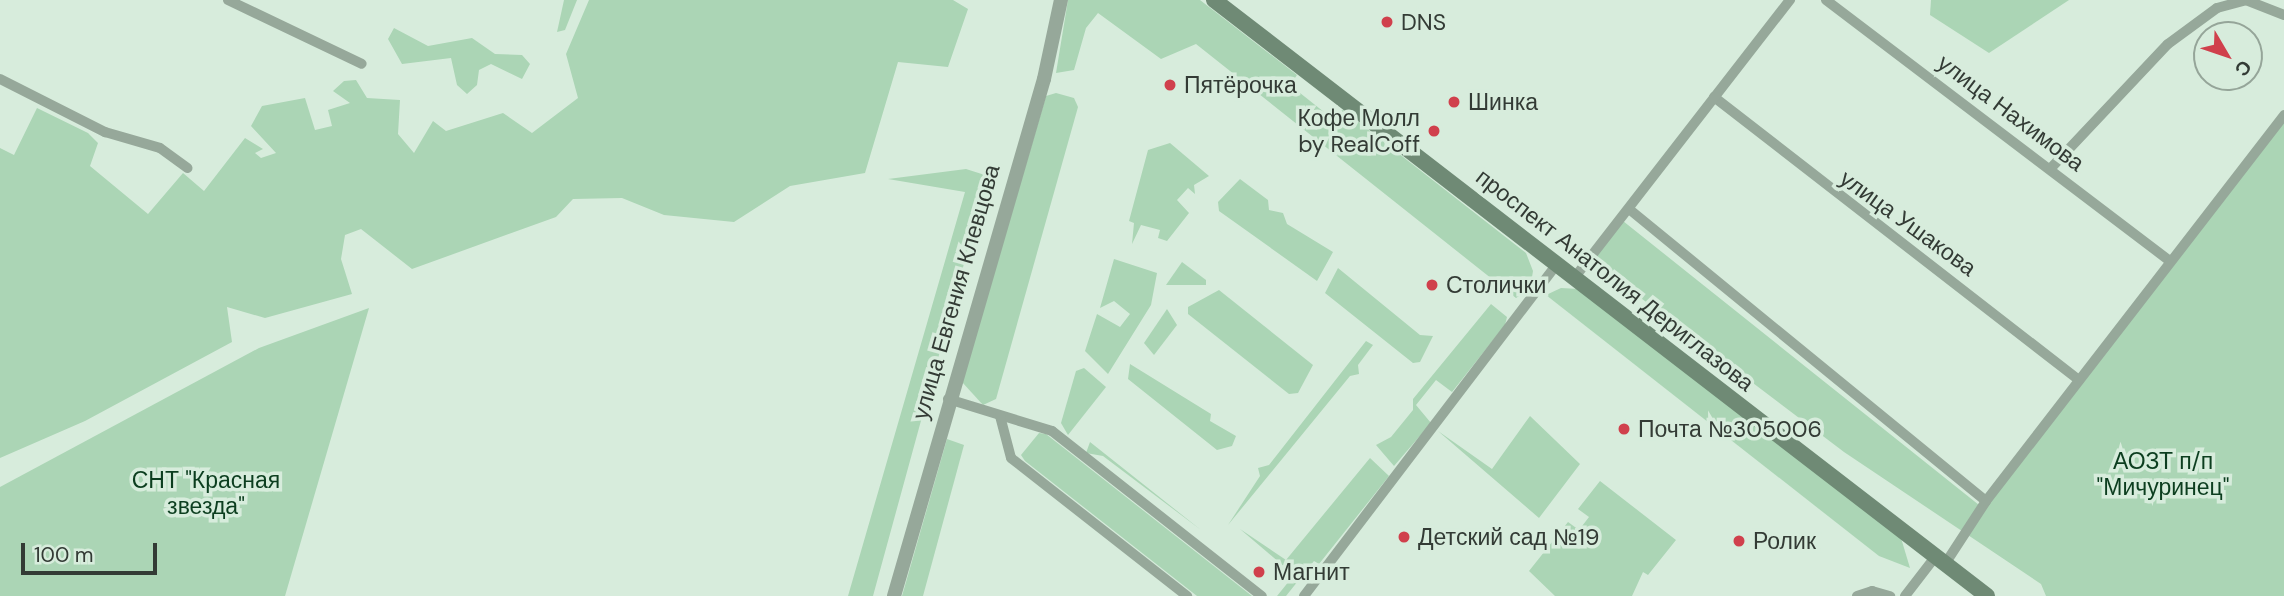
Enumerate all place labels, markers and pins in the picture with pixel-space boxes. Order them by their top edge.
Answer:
place label: DNS [1401,8,1446,36]
marker: DNS [1379,14,1395,30]
place label: Пятёрочка [1184,71,1297,99]
marker: Пятёрочка [1162,77,1178,93]
place label: Шинка [1468,88,1538,116]
marker: Шинка [1446,94,1462,110]
place label: Кофе Молл by RealCoff [1297,104,1420,158]
marker: Кофе Молл by RealCoff [1426,123,1442,139]
place label: Столички [1446,271,1546,299]
marker: Столички [1424,277,1440,293]
place label: Почта №305006 [1638,415,1822,443]
marker: Почта №305006 [1616,421,1632,437]
place label: Детский сад №19 [1418,523,1599,551]
place label: Ролик [1753,527,1816,555]
marker: Детский сад №19 [1396,529,1412,545]
marker: Ролик [1731,533,1747,549]
place label: Магнит [1273,558,1350,586]
marker: Магнит [1251,564,1267,580]

